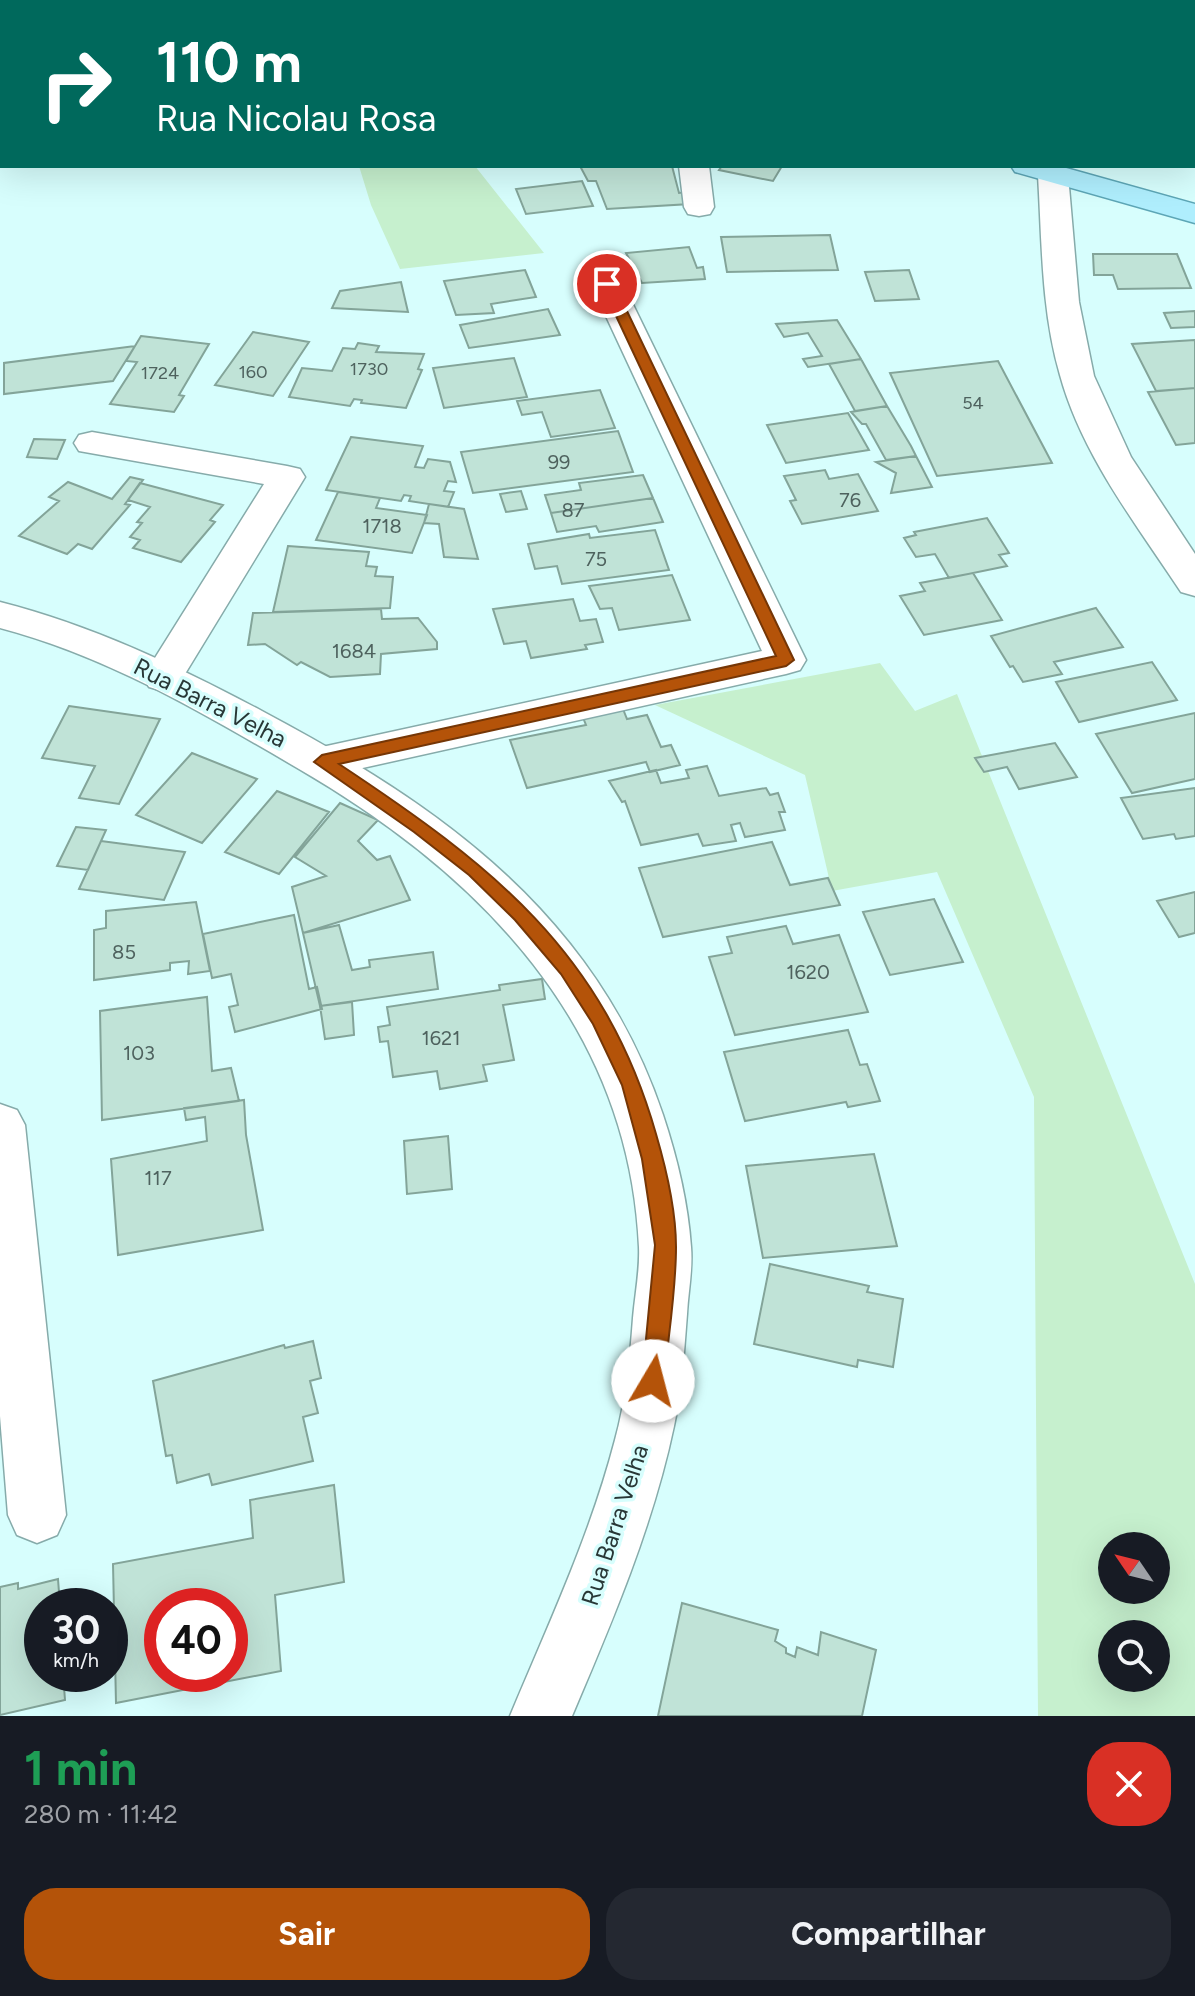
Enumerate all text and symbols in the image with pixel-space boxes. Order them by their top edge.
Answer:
text: 110 m [156,29,302,96]
icon: right [24,32,128,136]
text: Rua Nicolau Rosa [156,97,436,140]
pin [573,250,641,318]
icon: arrive [585,262,629,306]
house number: 1730 [350,358,388,380]
house number: 160 [238,361,268,383]
house number: 1724 [141,362,179,384]
house number: 54 [962,392,984,414]
house number: 99 [548,450,570,474]
house number: 76 [839,488,861,512]
house number: 87 [561,498,585,522]
house number: 1718 [362,514,402,538]
house number: 75 [585,547,607,571]
house number: 1684 [332,639,376,663]
street label: Rua Barra Velha [129,652,291,754]
house number: 85 [112,940,136,964]
house number: 1620 [786,960,830,984]
house number: 1621 [421,1026,461,1050]
house number: 103 [123,1041,155,1065]
house number: 117 [144,1166,172,1190]
position arrow [611,1339,695,1423]
street label: Rua Barra Velha [575,1441,654,1609]
north arrow [1098,1532,1170,1604]
map controls [1098,1532,1170,1692]
speed limit sign: 40 [144,1588,248,1692]
text: 30 [52,1606,100,1654]
button: search [1098,1620,1170,1692]
text: km/h [53,1648,99,1672]
text: 1 min [24,1739,137,1797]
button: close [1087,1742,1171,1826]
text: 280 m · 11:42 [24,1798,178,1830]
button: Sair [24,1888,590,1980]
button: Compartilhar [606,1888,1171,1980]

